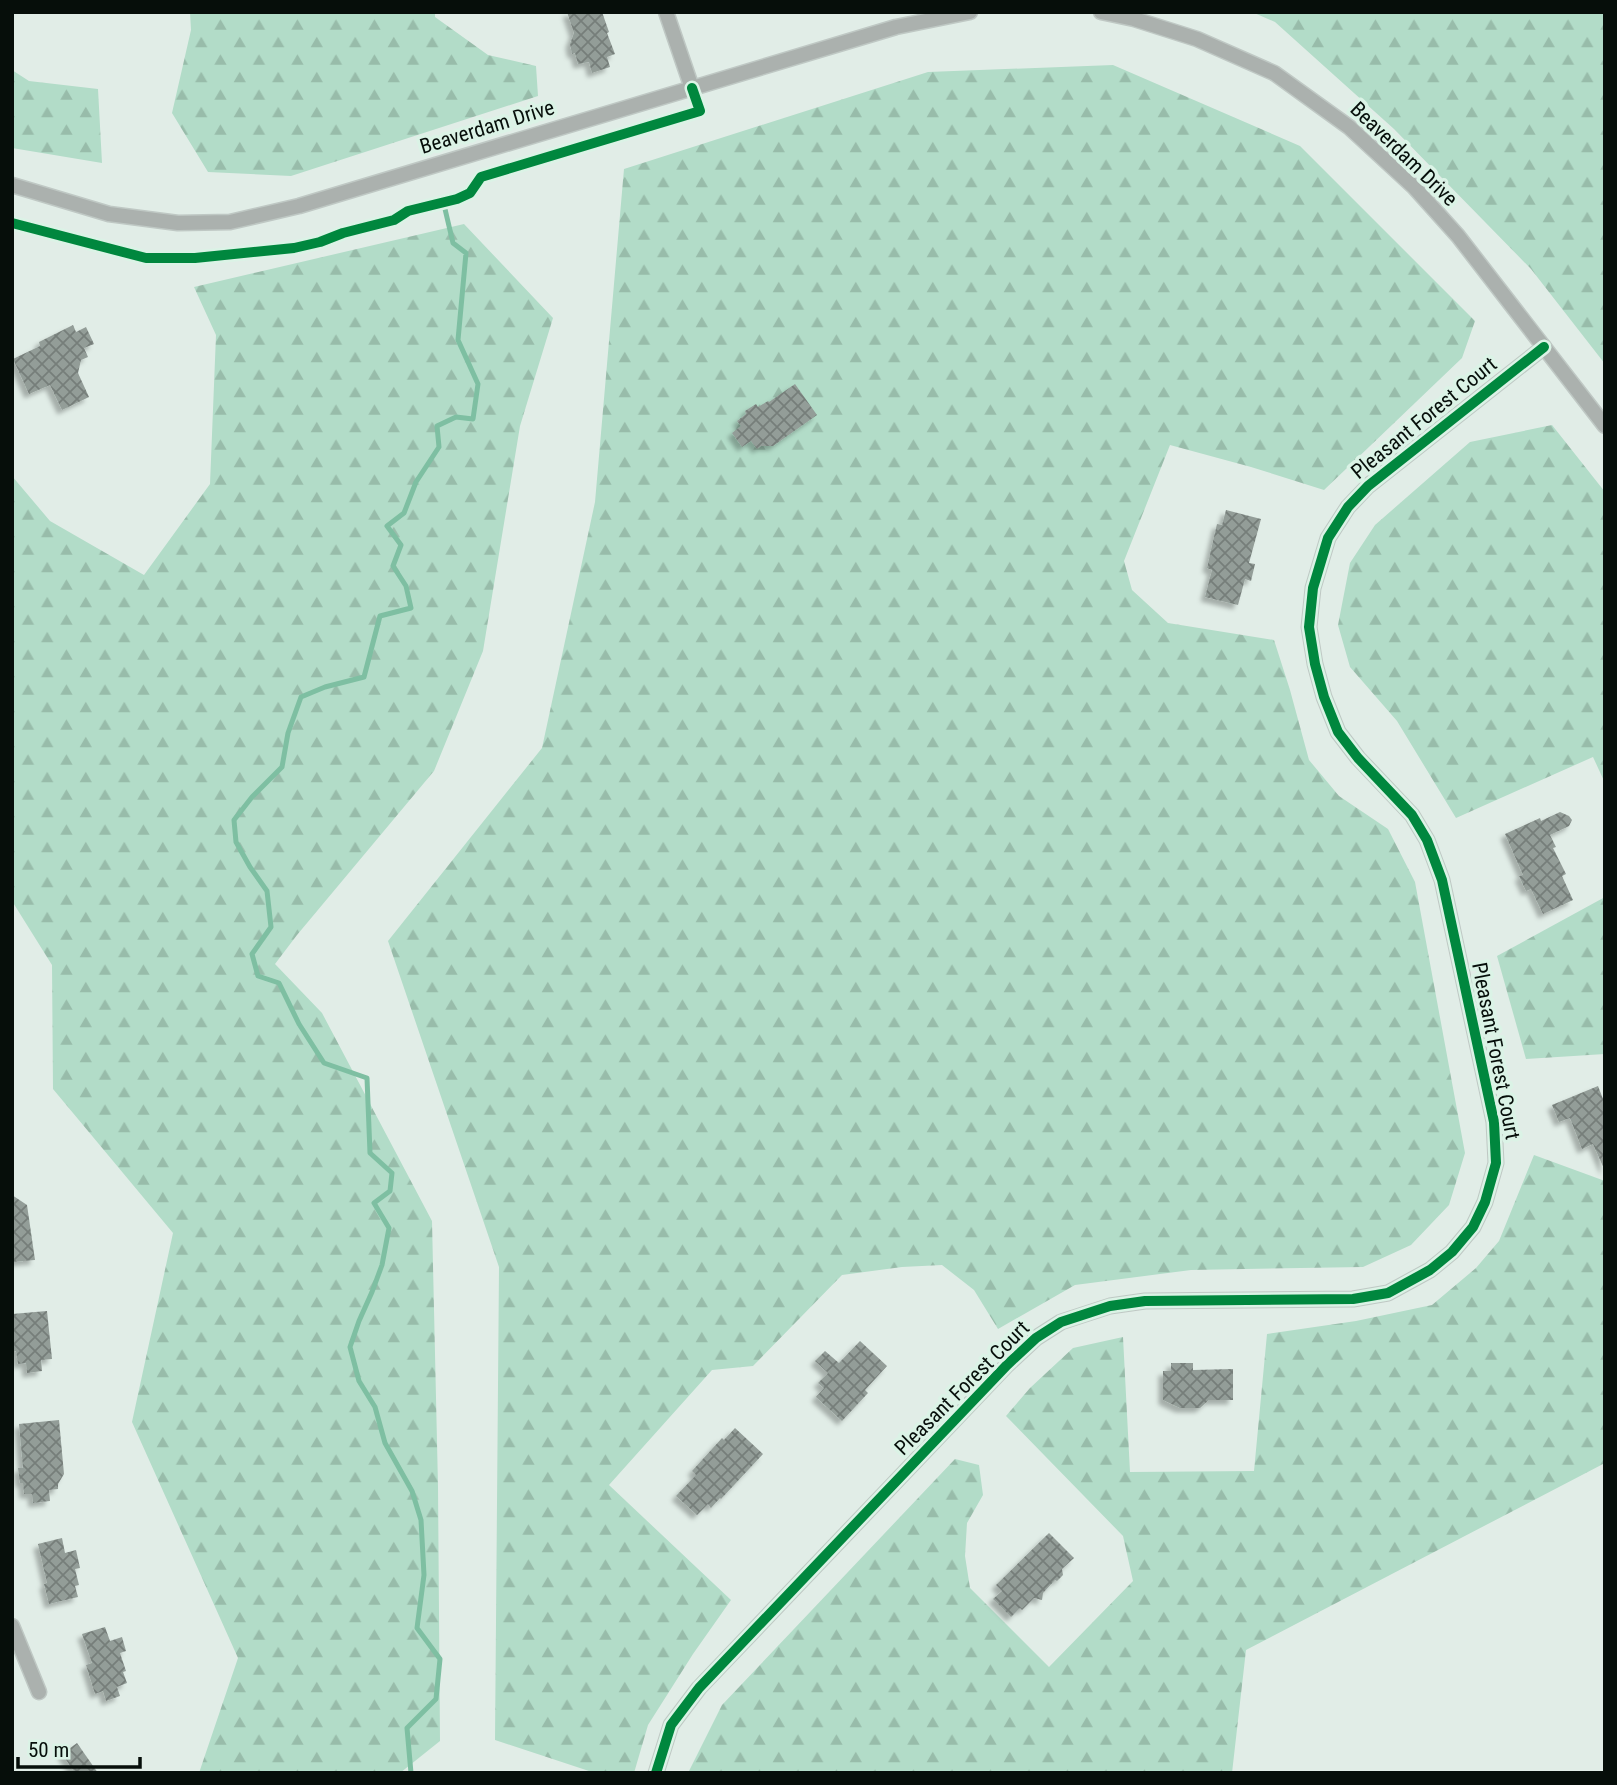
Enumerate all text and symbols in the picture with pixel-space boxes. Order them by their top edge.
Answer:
street label: Beaverdam Drive [417,95,557,159]
street label: Beaverdam Drive [1346,97,1462,211]
street label: Pleasant Forest Court [1346,352,1502,484]
street label: Pleasant Forest Court [1467,960,1525,1142]
street label: Pleasant Forest Court [890,1316,1034,1460]
scale bar [18,1726,140,1770]
text: 50 m [28,1738,69,1762]

